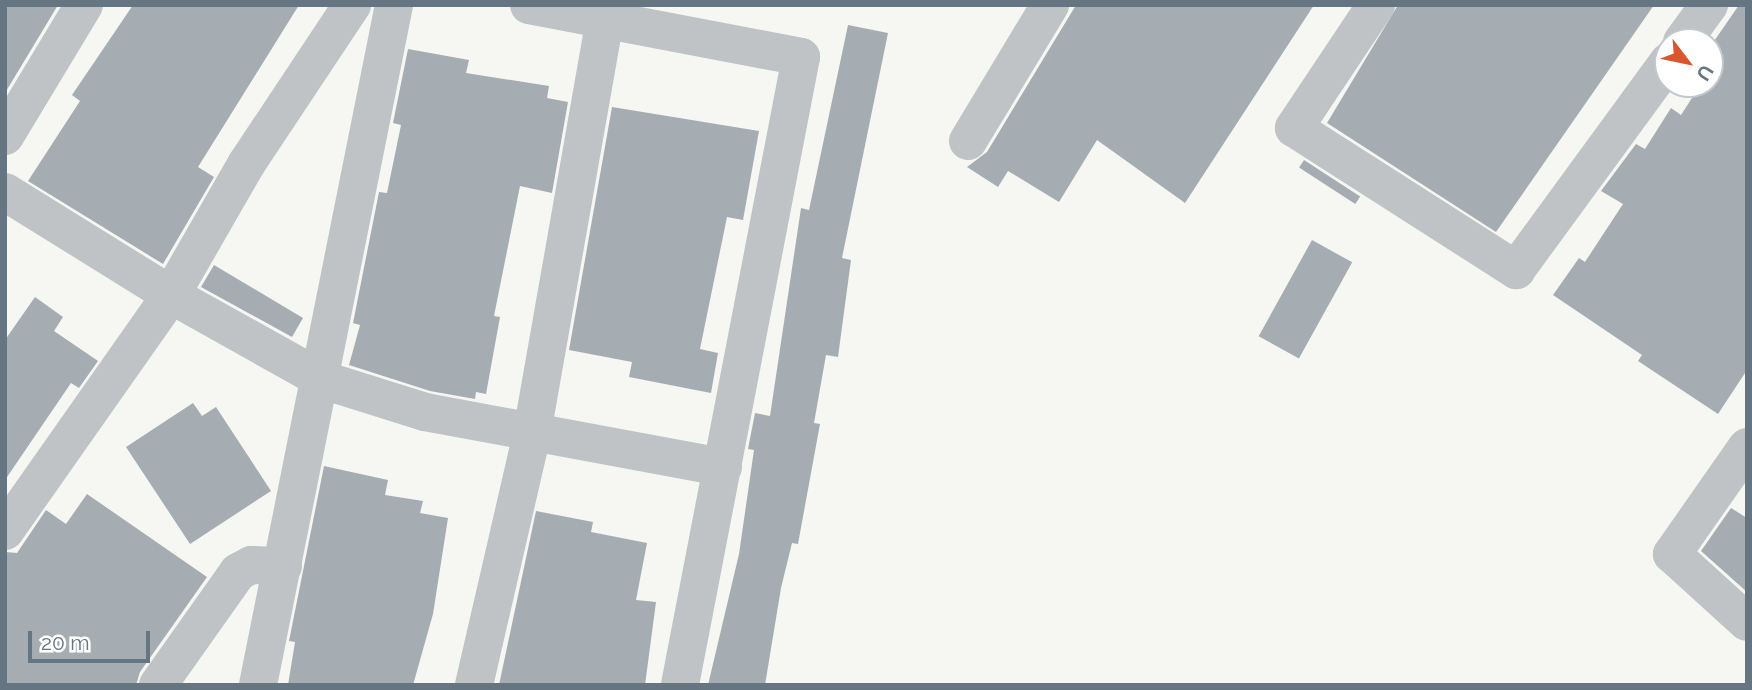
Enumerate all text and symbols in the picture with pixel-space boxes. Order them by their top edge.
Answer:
north arrow [1654,28,1724,98]
text: U [1692,61,1718,85]
scale bar [32,616,154,660]
text: 20 m [41,630,89,655]

